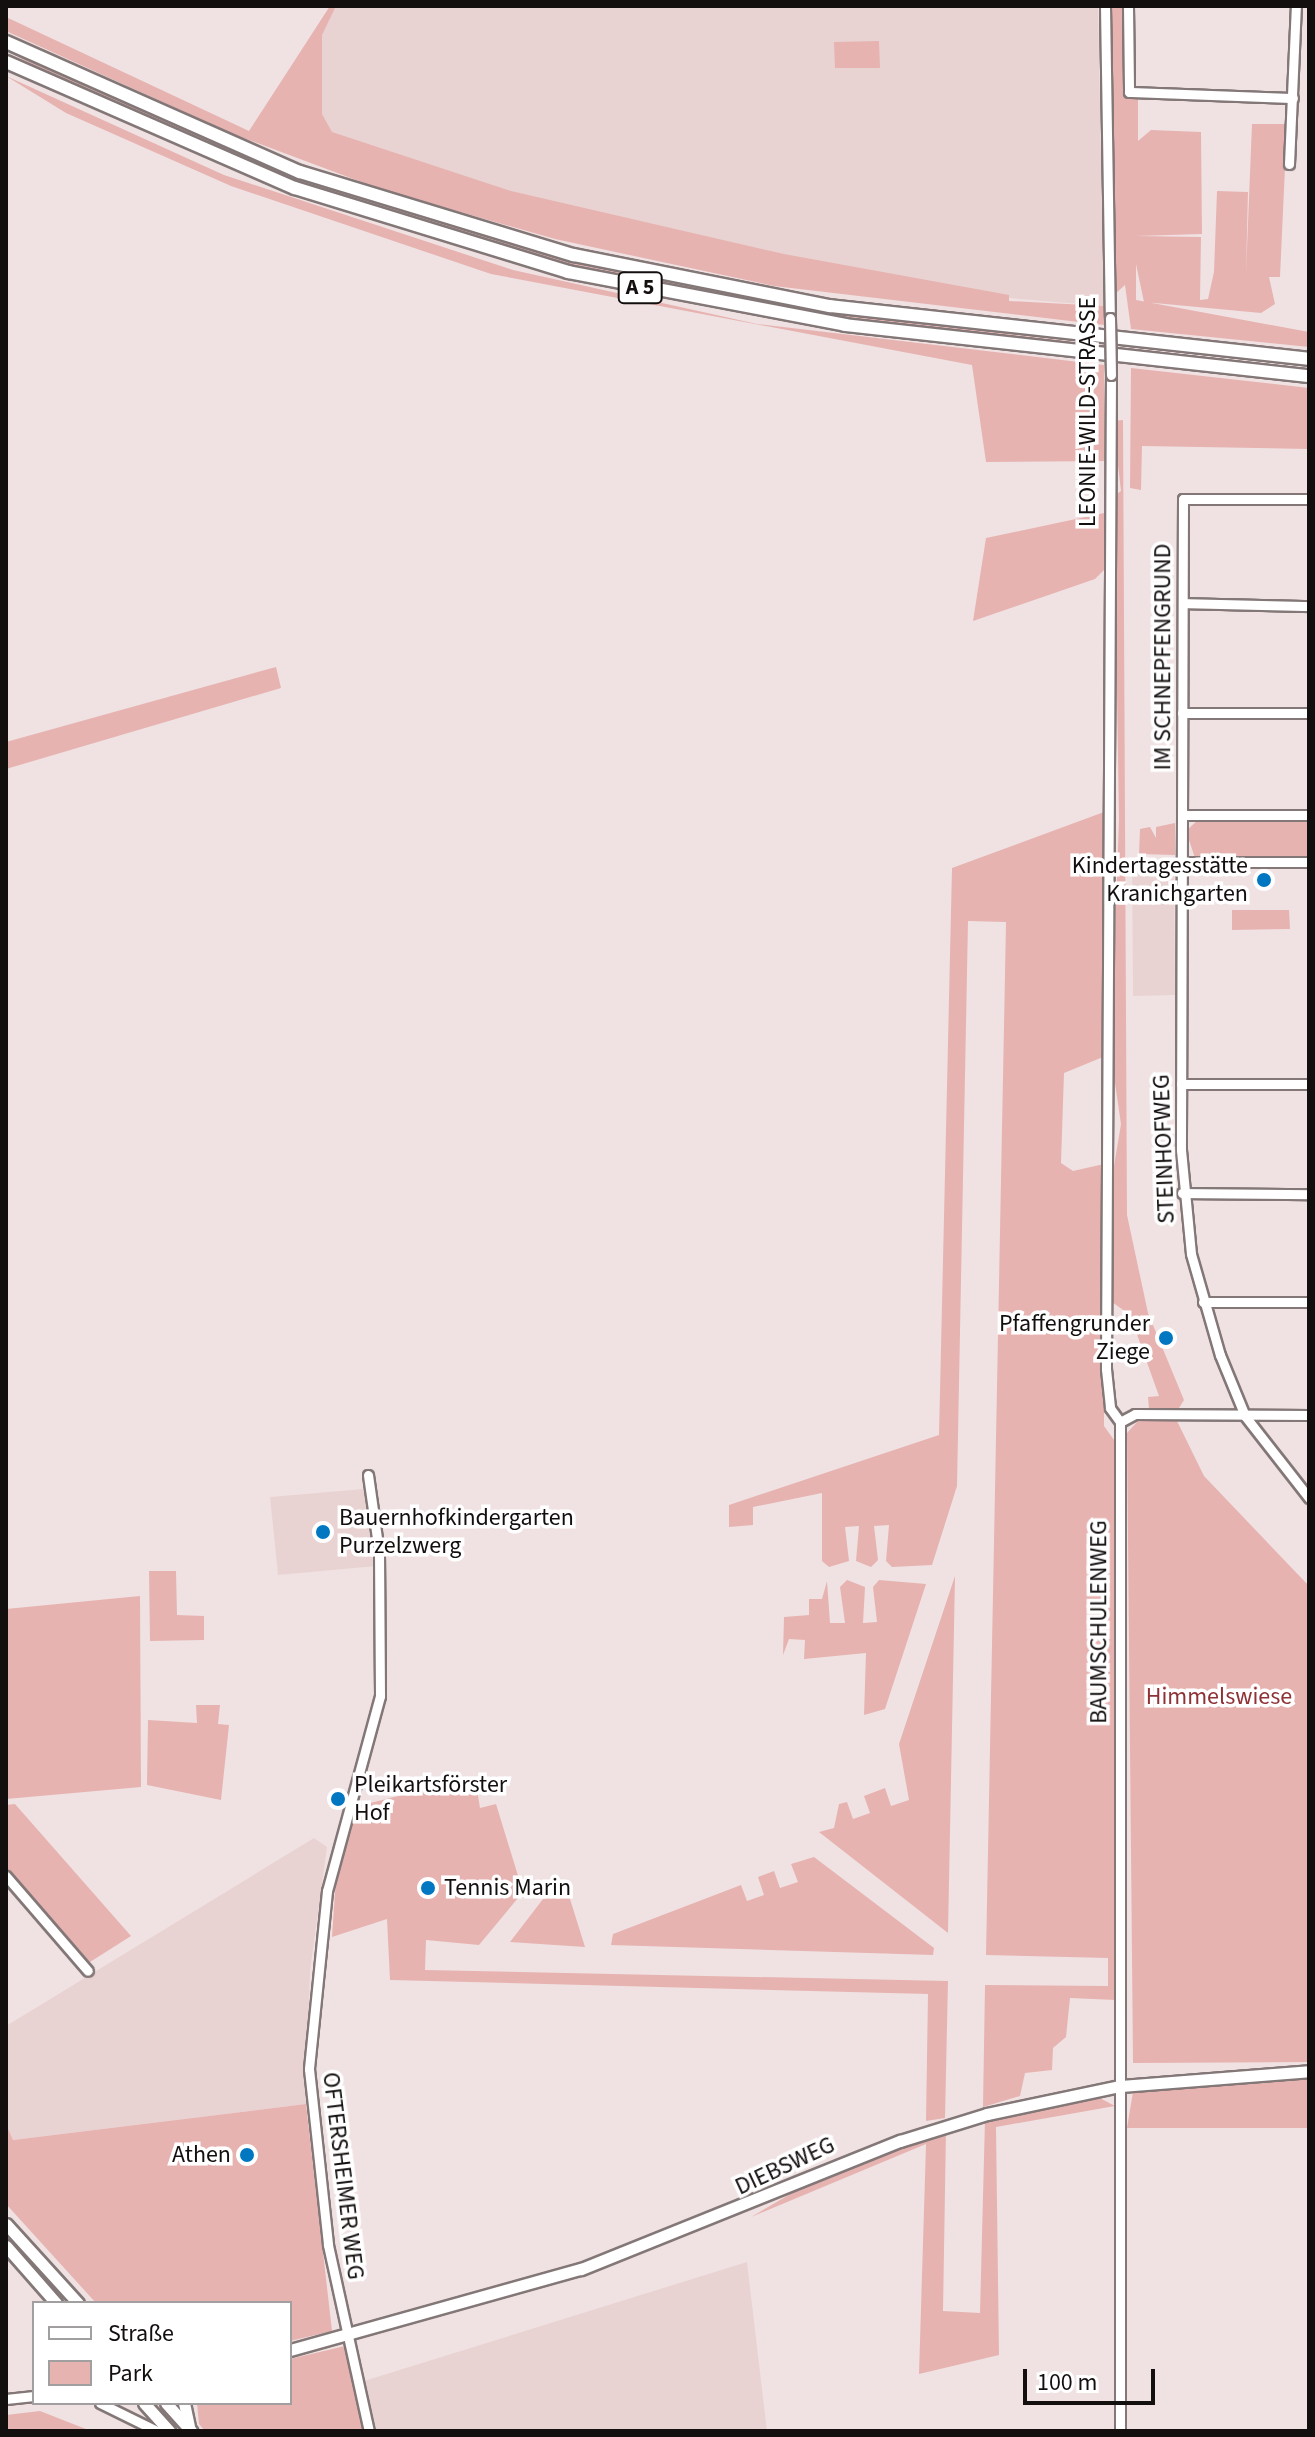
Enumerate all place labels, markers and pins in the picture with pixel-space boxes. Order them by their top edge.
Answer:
place label: Kindertagesstätte Kranichgarten [1072,852,1248,908]
marker: Kindertagesstätte Kranichgarten [1255,871,1273,889]
place label: Pfaffengrunder Ziege [999,1310,1150,1366]
marker: Pfaffengrunder Ziege [1157,1329,1175,1347]
place label: Bauernhofkindergarten Purzelzwerg [339,1504,574,1560]
marker: Bauernhofkindergarten Purzelzwerg [314,1523,332,1541]
place label: Pleikartsförster Hof [354,1771,507,1827]
marker: Pleikartsförster Hof [329,1790,347,1808]
place label: Tennis Marin [444,1874,571,1902]
marker: Tennis Marin [419,1879,437,1897]
place label: Athen [172,2141,231,2169]
marker: Athen [238,2146,256,2164]

